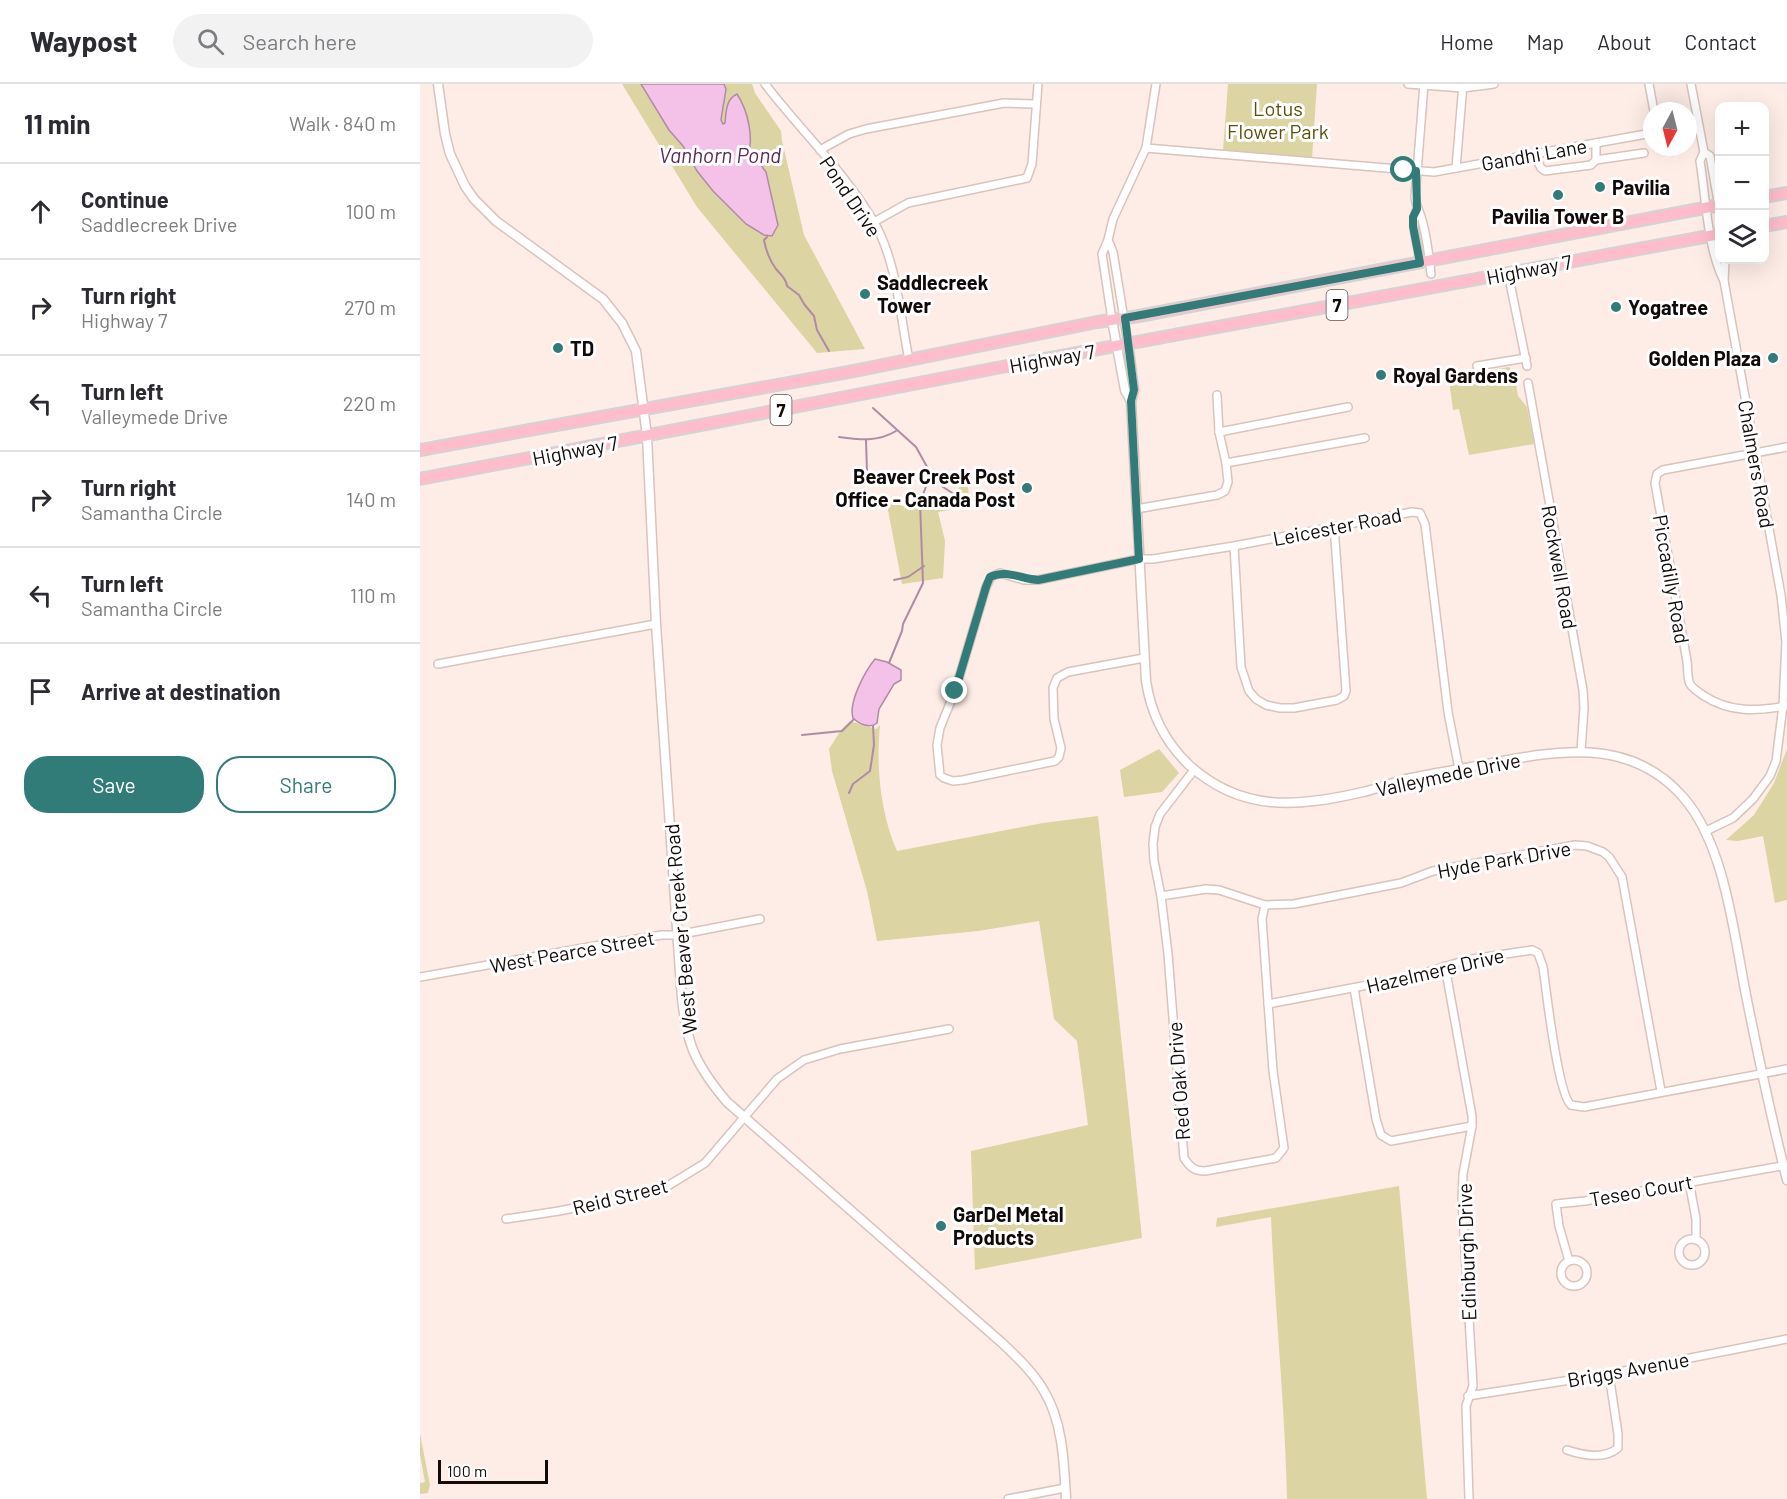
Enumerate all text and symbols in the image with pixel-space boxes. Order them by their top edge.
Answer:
search box [173,14,593,68]
text: Waypost [30,24,137,58]
icon: search [194,25,227,58]
text: Search here [242,28,357,54]
text: Home [1440,29,1494,54]
text: Map [1527,29,1564,54]
text: About [1597,29,1652,54]
text: Contact [1685,29,1757,54]
park label: Lotus Flower Park [1227,96,1329,143]
north arrow [1643,102,1697,156]
map controls [1715,102,1769,264]
button: + [1715,102,1769,156]
text: 11 min [24,108,90,139]
text: Walk · 840 m [289,111,396,135]
street label: Gandhi Lane [1479,133,1589,175]
water label: Vanhorn Pond [659,142,781,167]
street label: Pond Drive [815,151,887,241]
route start [1390,156,1416,182]
button: − [1715,156,1769,210]
place label: Pavilia [1612,175,1670,199]
marker: Pavilia [1593,180,1607,194]
text: Continue [81,186,169,212]
marker: Pavilia Tower B [1551,188,1565,202]
icon: ahead [24,195,57,228]
text: 100 m [346,199,396,223]
place label: Pavilia Tower B [1492,204,1624,228]
button: layers [1715,210,1769,264]
text: Saddlecreek Drive [81,212,237,236]
street label: Highway 7 [1484,249,1574,289]
place label: Saddlecreek Tower [877,270,989,317]
text: Turn right [81,282,176,308]
marker: Saddlecreek Tower [858,287,872,301]
road number: 7 [1326,290,1348,320]
icon: right [24,291,57,324]
text: 270 m [344,295,396,319]
place label: Yogatree [1628,295,1708,319]
marker: Yogatree [1609,300,1623,314]
text: Highway 7 [81,308,167,332]
place label: TD [570,336,594,360]
street label: Highway 7 [1007,339,1097,377]
marker: TD [551,341,565,355]
place label: Golden Plaza [1648,346,1761,370]
marker: Golden Plaza [1766,351,1780,365]
place label: Royal Gardens [1393,363,1518,387]
marker: Royal Gardens [1374,368,1388,382]
text: Turn left [81,378,164,404]
icon: left [24,387,57,420]
text: 220 m [343,391,396,415]
road number: 7 [770,395,792,425]
street label: Chalmers Road [1734,398,1780,530]
text: Valleymede Drive [81,404,228,428]
street label: Highway 7 [530,430,620,470]
place label: Beaver Creek Post Office - Canada Post [835,464,1015,511]
text: Turn right [81,474,176,500]
marker: Beaver Creek Post Office - Canada Post [1020,481,1034,495]
icon: right [24,483,57,516]
text: 140 m [346,487,396,511]
text: Samantha Circle [81,500,223,524]
street label: Leicester Road [1271,502,1403,550]
street label: Rockwell Road [1537,503,1583,631]
street label: Piccadilly Road [1649,513,1695,645]
text: Turn left [81,570,164,596]
icon: left [24,579,57,612]
text: 110 m [350,583,396,607]
text: Samantha Circle [81,596,223,620]
icon: arrive [24,675,57,708]
route end [941,677,967,703]
text: Arrive at destination [81,678,280,704]
street label: Valleymede Drive [1374,747,1522,801]
button: Save [24,756,204,813]
button: Share [216,756,396,813]
street label: West Beaver Creek Road [659,823,701,1035]
street label: Hyde Park Drive [1435,835,1573,883]
street label: West Pearce Street [488,925,656,977]
street label: Hazelmere Drive [1364,942,1506,998]
street label: Red Oak Drive [1162,1021,1194,1141]
street label: Teseo Court [1588,1169,1694,1211]
street label: Reid Street [570,1173,670,1219]
street label: Edinburgh Drive [1452,1183,1480,1321]
place label: GarDel Metal Products [953,1202,1064,1249]
marker: GarDel Metal Products [934,1219,948,1233]
street label: Briggs Avenue [1565,1346,1691,1392]
scale bar [438,1457,548,1484]
text: 100 m [447,1461,487,1480]

